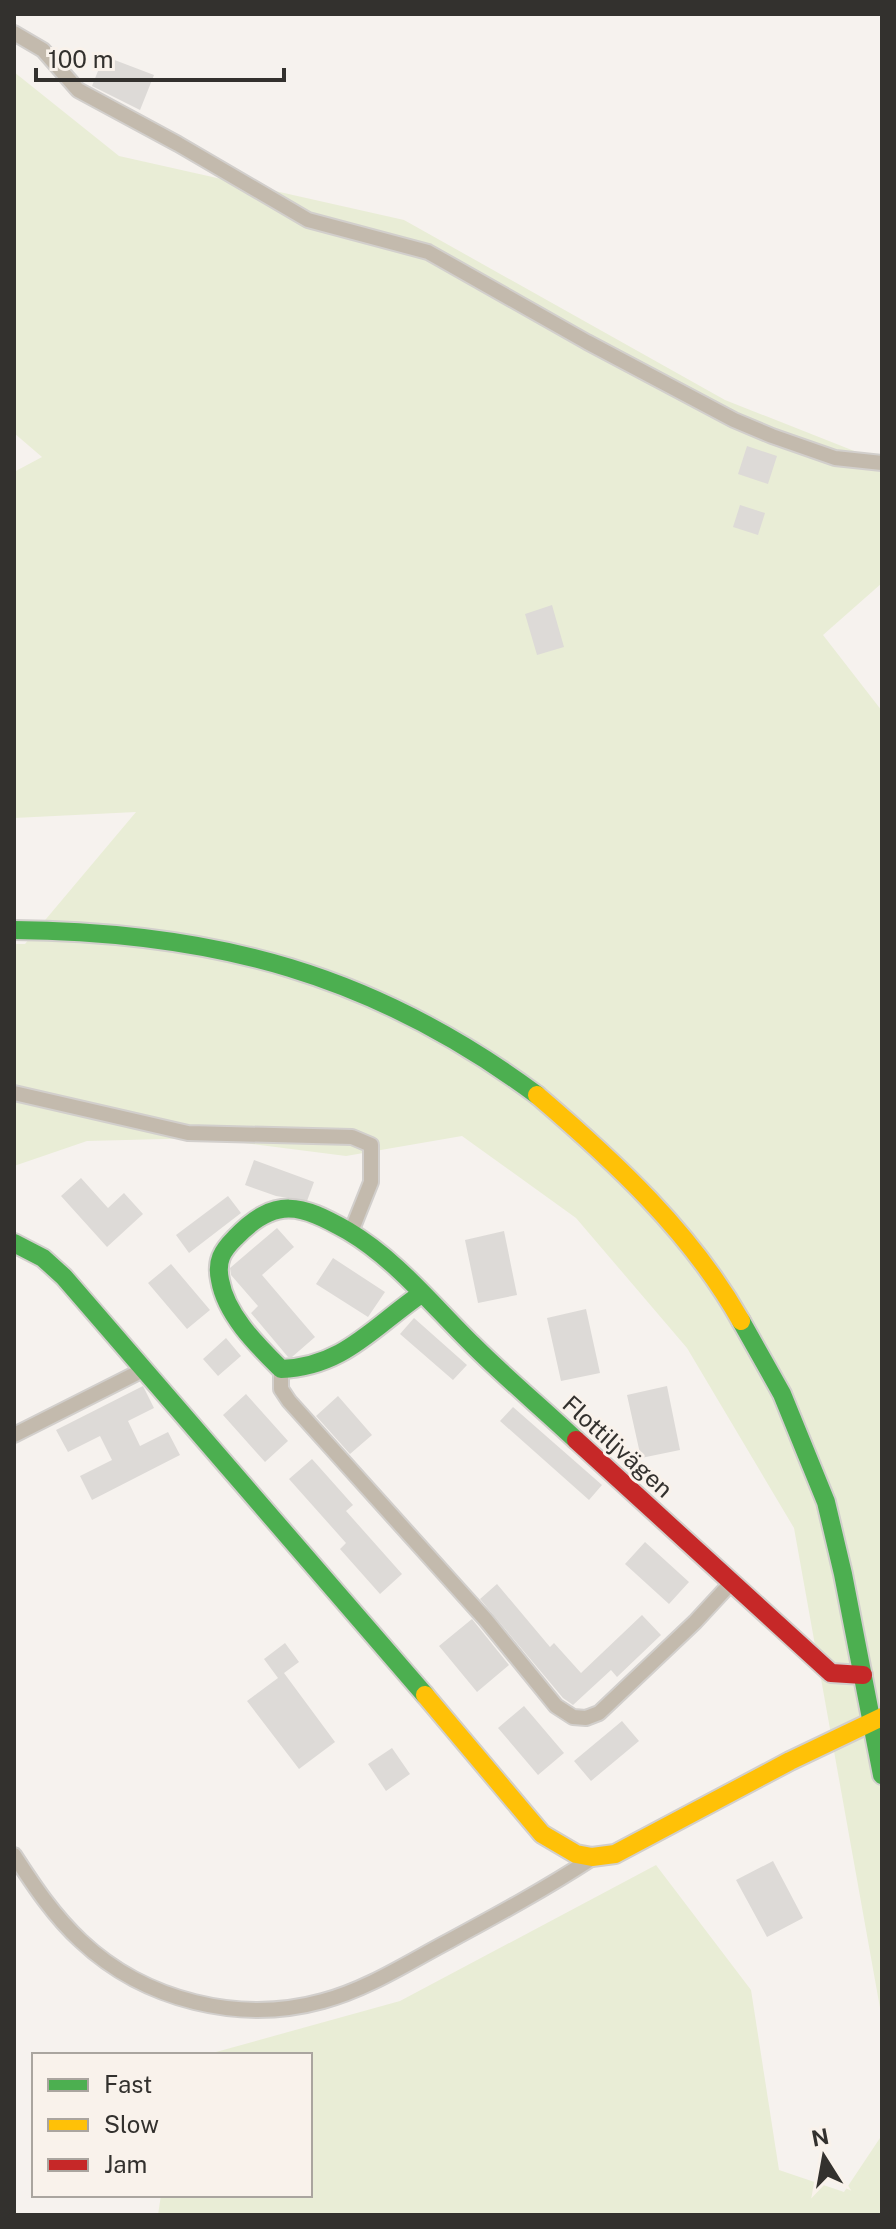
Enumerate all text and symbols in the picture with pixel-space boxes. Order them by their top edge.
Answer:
scale bar [36,32,284,82]
text: 100 m [48,45,114,73]
street label: Flottiljvägen [557,1389,679,1503]
legend [32,2053,312,2197]
text: Fast [104,2070,152,2098]
text: Slow [104,2110,159,2138]
north arrow [784,2117,864,2197]
text: N [809,2123,831,2152]
text: Jam [104,2150,147,2178]

